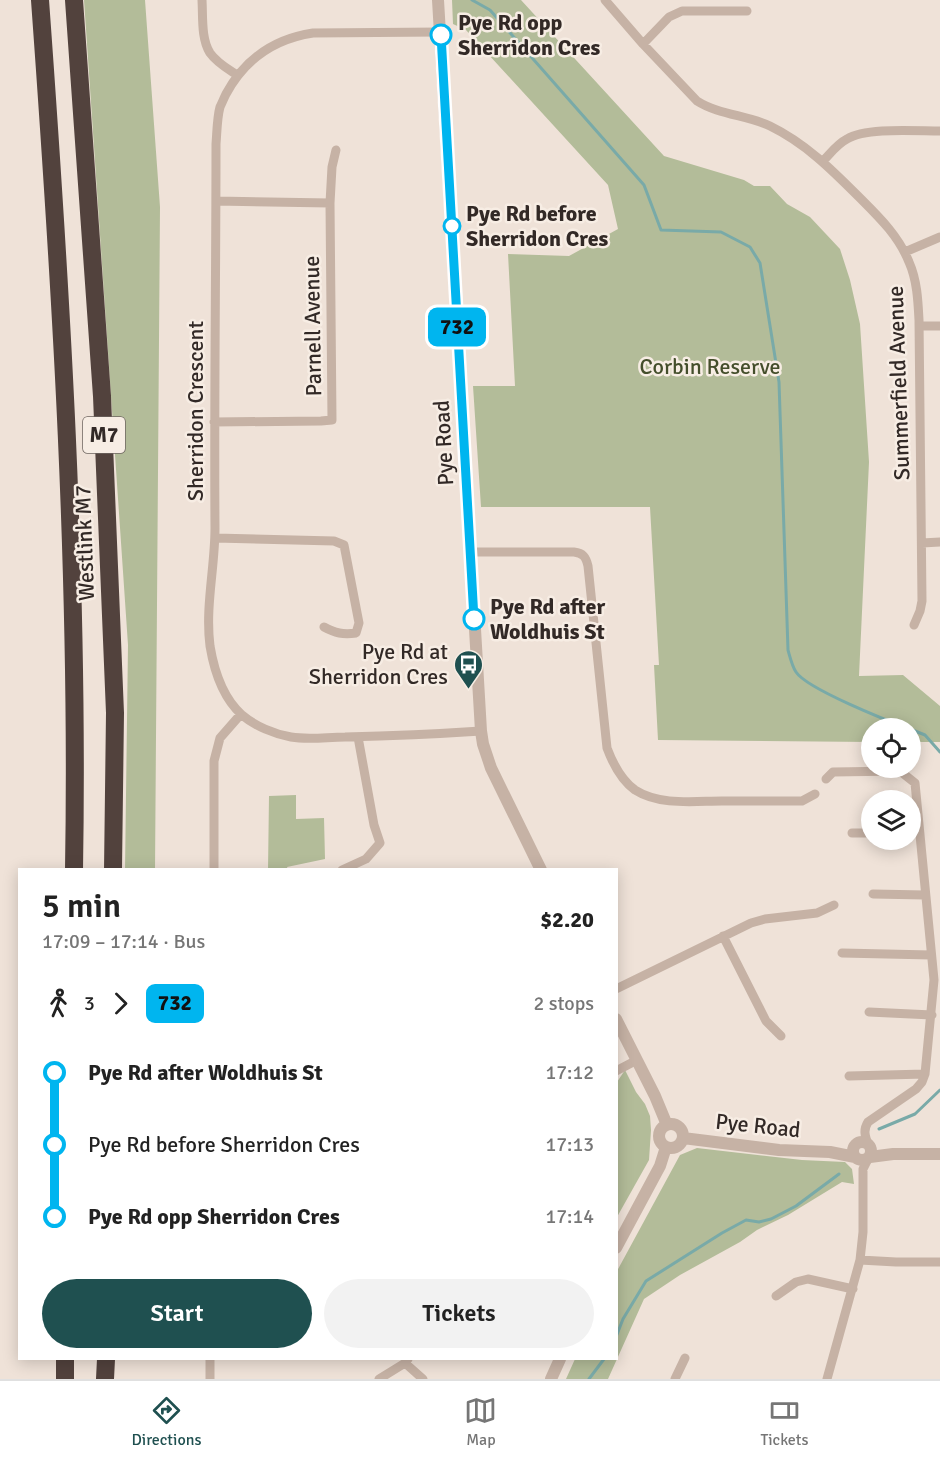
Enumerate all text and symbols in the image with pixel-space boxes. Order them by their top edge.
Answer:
place label: Pye Rd opp Sherridon Cres [458,9,601,61]
marker: Pye Rd opp Sherridon Cres [430,24,452,46]
place label: Pye Rd before Sherridon Cres [466,200,609,252]
marker: Pye Rd before Sherridon Cres [443,217,461,235]
street label: Parnell Avenue [298,255,327,397]
street label: Summerfield Avenue [882,285,915,481]
line badge: 732 [422,308,492,346]
text: 732 [440,314,474,340]
street label: Sherridon Crescent [182,321,209,501]
park label: Corbin Reserve [639,353,781,380]
street label: Pye Road [428,400,459,486]
road number: M7 [83,417,125,453]
street label: Westlink M7 [69,485,100,601]
place label: Pye Rd after Woldhuis St [490,593,605,645]
marker: Pye Rd after Woldhuis St [463,608,485,630]
place label: Pye Rd at Sherridon Cres [309,638,448,690]
bus stop icon: Pye Rd at Sherridon Cres [453,648,485,690]
map controls [861,718,921,850]
button: locate [861,718,921,778]
button: layers [861,790,921,850]
text: 5 min [42,886,121,927]
text: $2.20 [540,906,594,933]
text: 17:09 – 17:14 · Bus [42,929,205,954]
icon: walk [42,987,75,1020]
icon: forward [104,987,137,1020]
text: 732 [158,990,192,1016]
text: 3 [84,991,95,1016]
text: 2 stops [533,991,594,1016]
text: Pye Rd after Woldhuis St [88,1059,323,1086]
text: 17:12 [545,1060,594,1085]
street label: Pye Road [714,1108,802,1143]
text: Pye Rd before Sherridon Cres [88,1131,360,1158]
text: 17:13 [545,1132,594,1157]
text: Pye Rd opp Sherridon Cres [88,1203,340,1230]
text: 17:14 [545,1204,594,1229]
button: Start [42,1279,312,1348]
button: Tickets [324,1279,594,1348]
tab: Directions [131,1394,201,1450]
tab: Map [464,1394,497,1450]
tab: Tickets [760,1394,808,1450]

